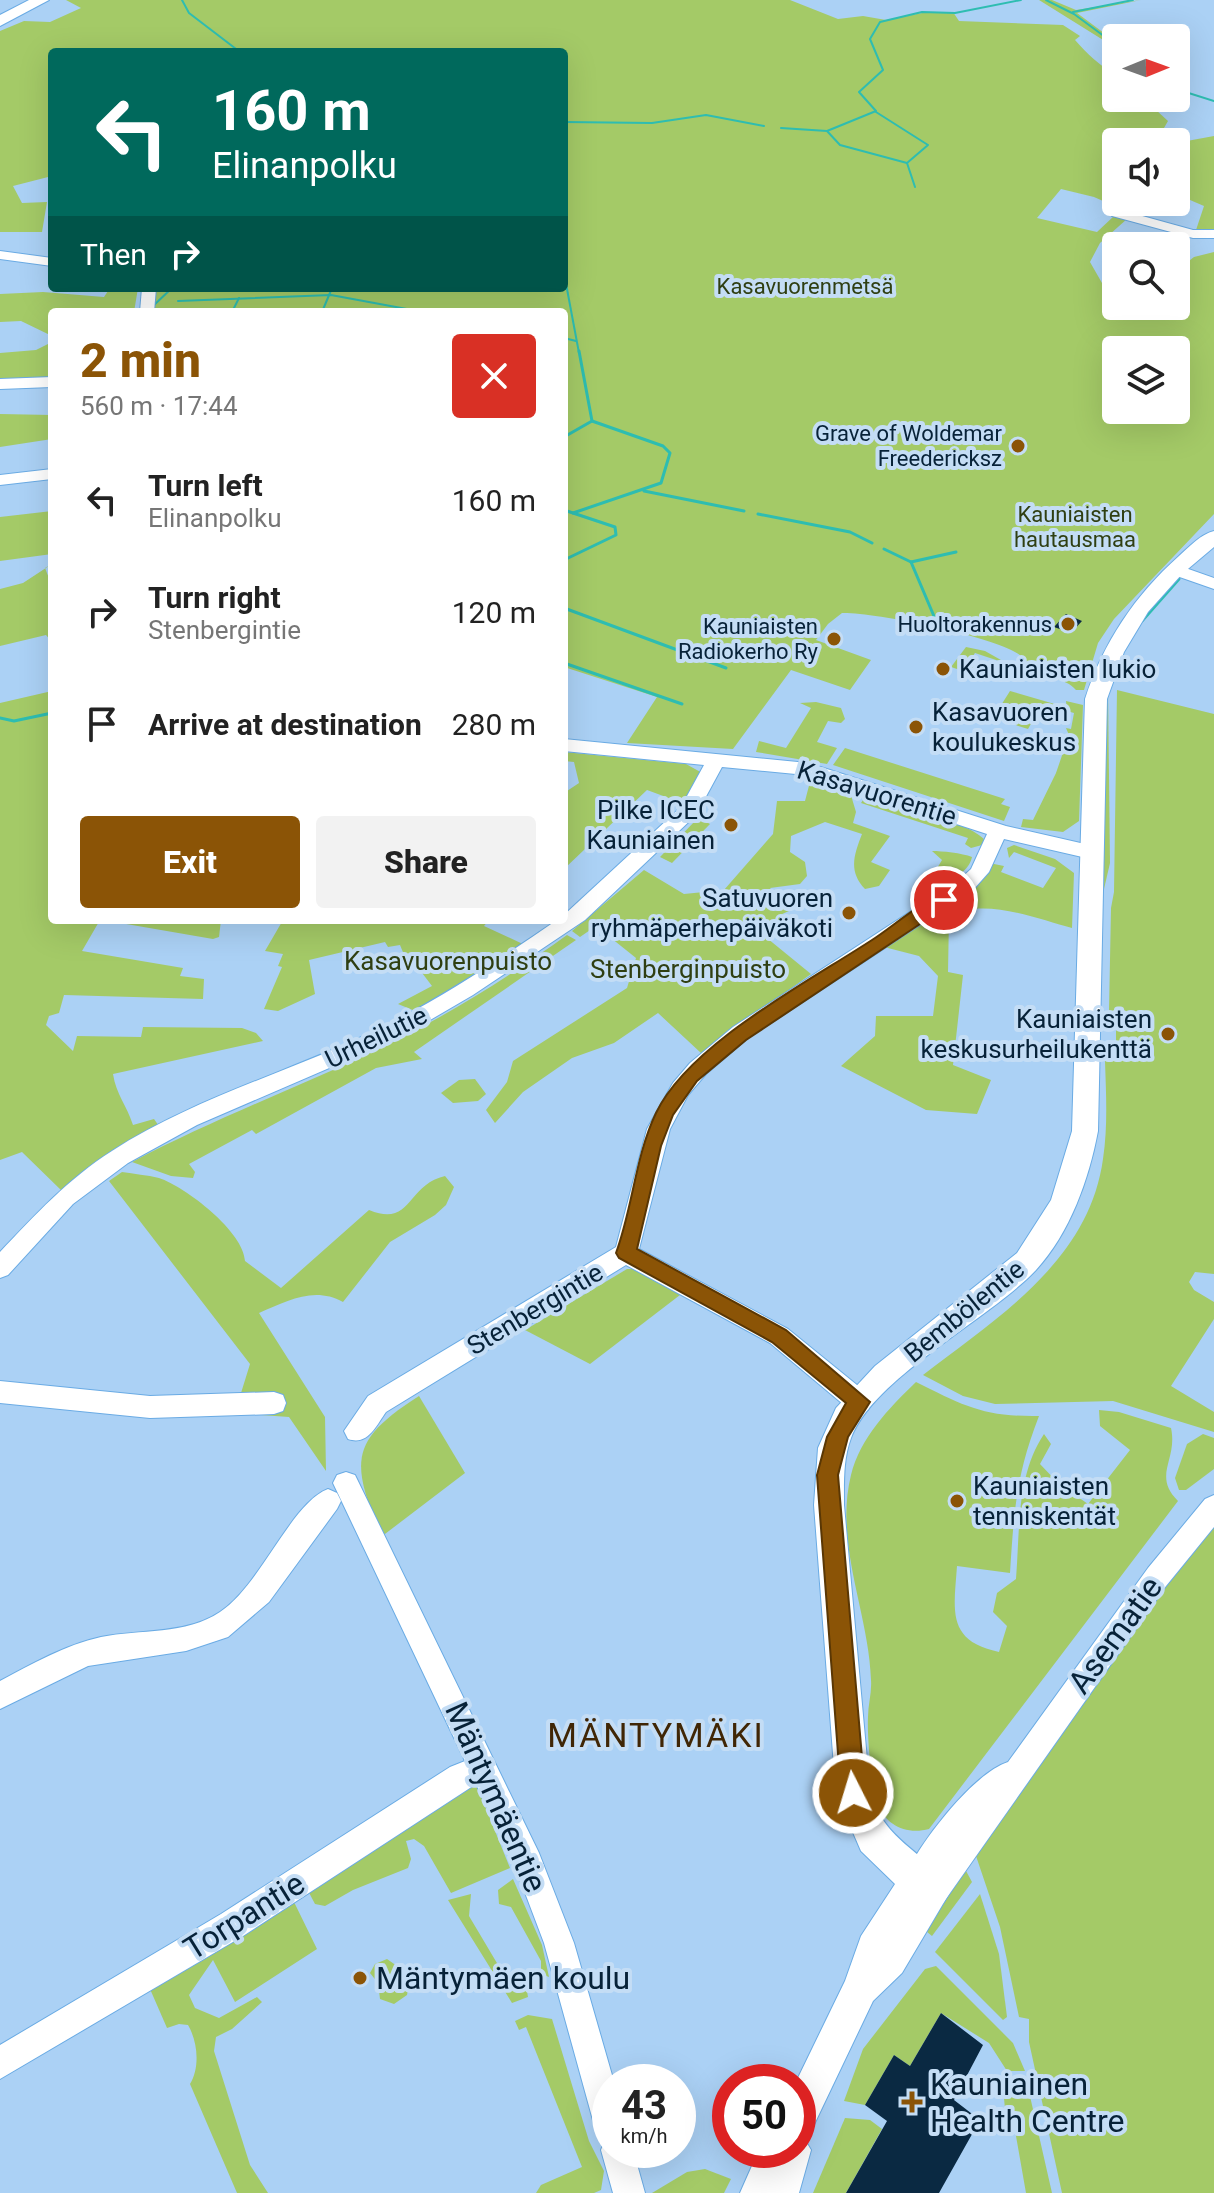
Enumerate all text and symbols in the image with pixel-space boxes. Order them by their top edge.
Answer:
north arrow [1102,24,1190,112]
map controls [1102,24,1190,424]
text: 160 m [212,78,371,144]
icon: left [80,80,184,184]
button: sound [1102,128,1190,216]
text: Elinanpolku [212,145,397,187]
icon: right [163,232,207,276]
button: search [1102,232,1190,320]
text: Then [80,237,147,272]
park label: Kasavuorenmetsä [717,274,893,299]
text: 2 min [80,332,201,389]
button: close [452,334,536,418]
button: layers [1102,336,1190,424]
text: 560 m · 17:44 [80,391,238,421]
place label: Grave of Woldemar Freedericksz [815,421,1003,471]
marker: Grave of Woldemar Freedericksz [1009,437,1027,455]
text: Turn left [148,468,263,503]
icon: left [80,478,124,522]
text: 160 m [452,483,536,518]
park label: Kauniaisten hautausmaa [1014,502,1136,552]
text: Elinanpolku [148,503,282,533]
text: Turn right [148,580,281,615]
icon: right [80,590,124,634]
text: 120 m [452,595,536,630]
place label: Huoltorakennus [897,612,1052,637]
place label: Kauniaisten Radiokerho Ry [678,614,819,664]
text: Stenbergintie [148,615,301,645]
marker: Huoltorakennus [1059,615,1077,633]
marker: Kauniaisten Radiokerho Ry [825,630,843,648]
place label: Kauniaisten lukio [959,654,1156,684]
marker: Kauniaisten lukio [934,660,952,678]
place label: Kasavuoren koulukeskus [932,697,1076,757]
icon: arrive [80,702,124,746]
text: Arrive at destination [148,707,422,742]
text: 280 m [452,707,536,742]
marker: Kasavuoren koulukeskus [907,718,925,736]
street label: Kasavuorentie [794,755,960,831]
place label: Pilke ICEC Kauniainen [587,795,715,855]
button: Exit [80,816,300,908]
button: Share [316,816,536,908]
marker: Pilke ICEC Kauniainen [722,816,740,834]
pin [910,866,978,934]
icon: arrive [922,878,966,922]
place label: Satuvuoren ryhmäperhepäiväkoti [591,883,833,943]
marker: Satuvuoren ryhmäperhepäiväkoti [840,904,858,922]
park label: Kasavuorenpuisto [344,946,552,976]
park label: Stenberginpuisto [590,954,786,984]
street label: Urheilutie [320,1000,432,1074]
place label: Kauniaisten keskusurheilukenttä [920,1004,1152,1064]
marker: Kauniaisten keskusurheilukenttä [1159,1025,1177,1043]
street label: Bembölentie [898,1254,1030,1368]
street label: Stenbergintie [462,1257,608,1361]
place label: Kauniaisten tenniskentät [973,1471,1116,1531]
marker: Kauniaisten tenniskentät [948,1492,966,1510]
street label: Asematie [1060,1569,1170,1701]
street label: Mäntymäentie [437,1696,555,1898]
district label: MÄNTYMÄKI [547,1715,765,1755]
position arrow [811,1751,895,1835]
street label: Torpantie [177,1864,311,1968]
place label: Mäntymäen koulu [376,1959,630,1997]
marker: Mäntymäen koulu [351,1969,369,1987]
speed limit sign: 50 [712,2064,816,2168]
place label: Kauniainen Health Centre [930,2065,1124,2140]
text: 43 [621,2082,667,2129]
marker: Kauniainen Health Centre [901,2091,923,2113]
text: km/h [621,2124,667,2148]

